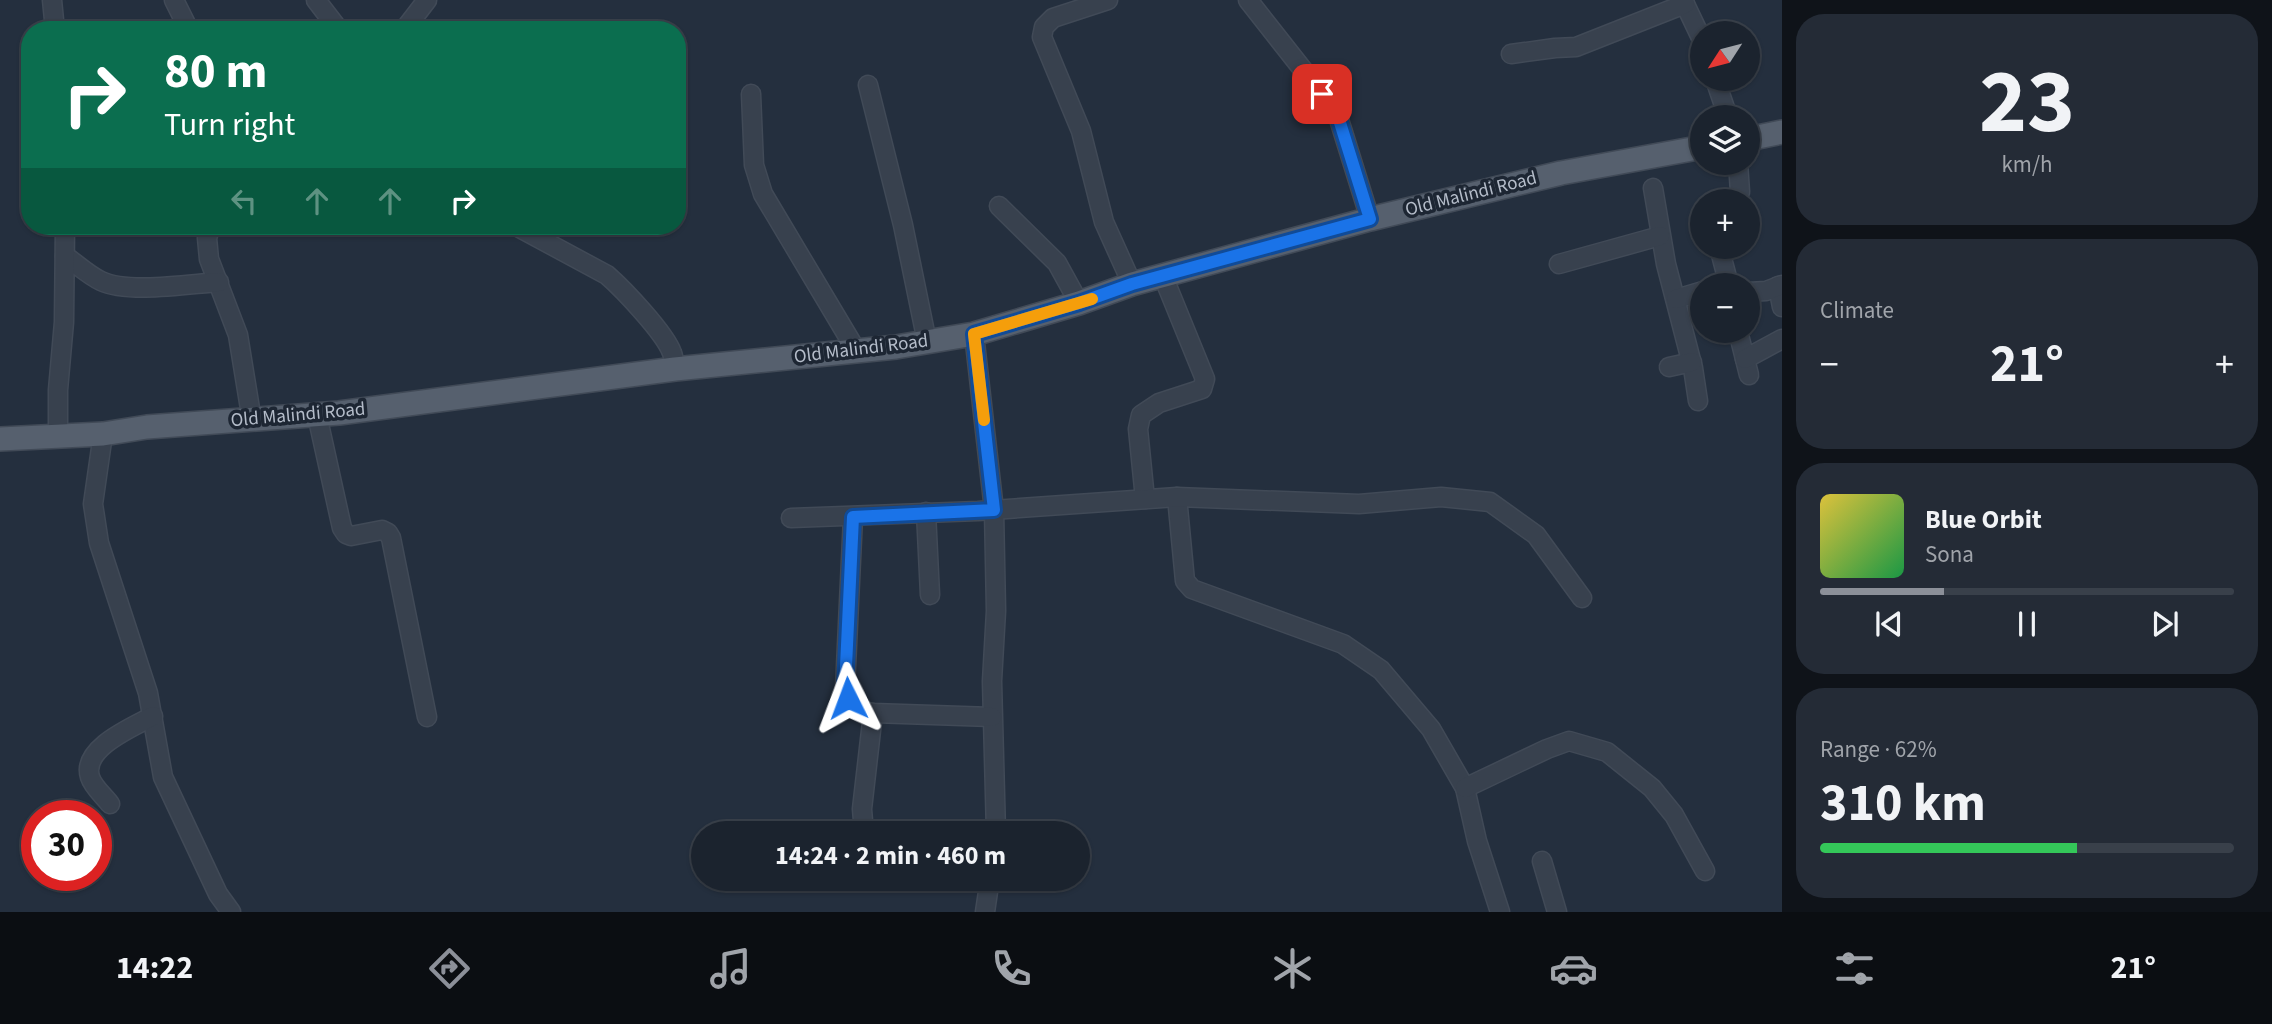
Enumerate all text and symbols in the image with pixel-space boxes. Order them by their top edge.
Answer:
north arrow [1690,21,1760,91]
map controls [1690,21,1760,343]
text: 80 m [164,37,268,107]
text: 23 [1979,38,2075,167]
icon: right [49,49,140,140]
pin [1292,64,1352,124]
icon: arrive [1303,75,1341,113]
text: Turn right [164,102,295,148]
button: layers [1690,105,1760,175]
text: km/h [2001,148,2053,181]
street label: Old Malindi Road [1402,165,1540,223]
icon: left [225,182,263,220]
icon: ahead [298,182,336,220]
icon: ahead [371,182,409,220]
icon: right [444,182,482,220]
button: + [1690,189,1760,259]
button: − [1690,273,1760,343]
text: Climate [1820,294,1894,327]
street label: Old Malindi Road [792,327,930,371]
text: 21° [1990,328,2064,402]
text: − [1820,338,1839,392]
text: + [2215,338,2234,392]
street label: Old Malindi Road [230,396,366,434]
text: Blue Orbit [1925,501,2042,538]
text: Sona [1925,538,1974,571]
icon: previous [1870,605,1908,643]
icon: pause [2008,605,2046,643]
icon: next [2146,605,2184,643]
position arrow [811,661,885,735]
text: Range · 62% [1820,733,1937,766]
text: 310 km [1820,767,1986,841]
speed limit sign: 30 [21,800,112,891]
text: 14:24 · 2 min · 460 m [775,837,1006,874]
icon: directions [425,944,474,993]
icon: music [706,944,755,993]
icon: phone [987,944,1036,993]
icon: climate [1268,944,1317,993]
icon: car [1549,944,1598,993]
icon: filters [1830,944,1879,993]
text: 14:22 [116,945,193,991]
text: 21° [2110,945,2156,991]

